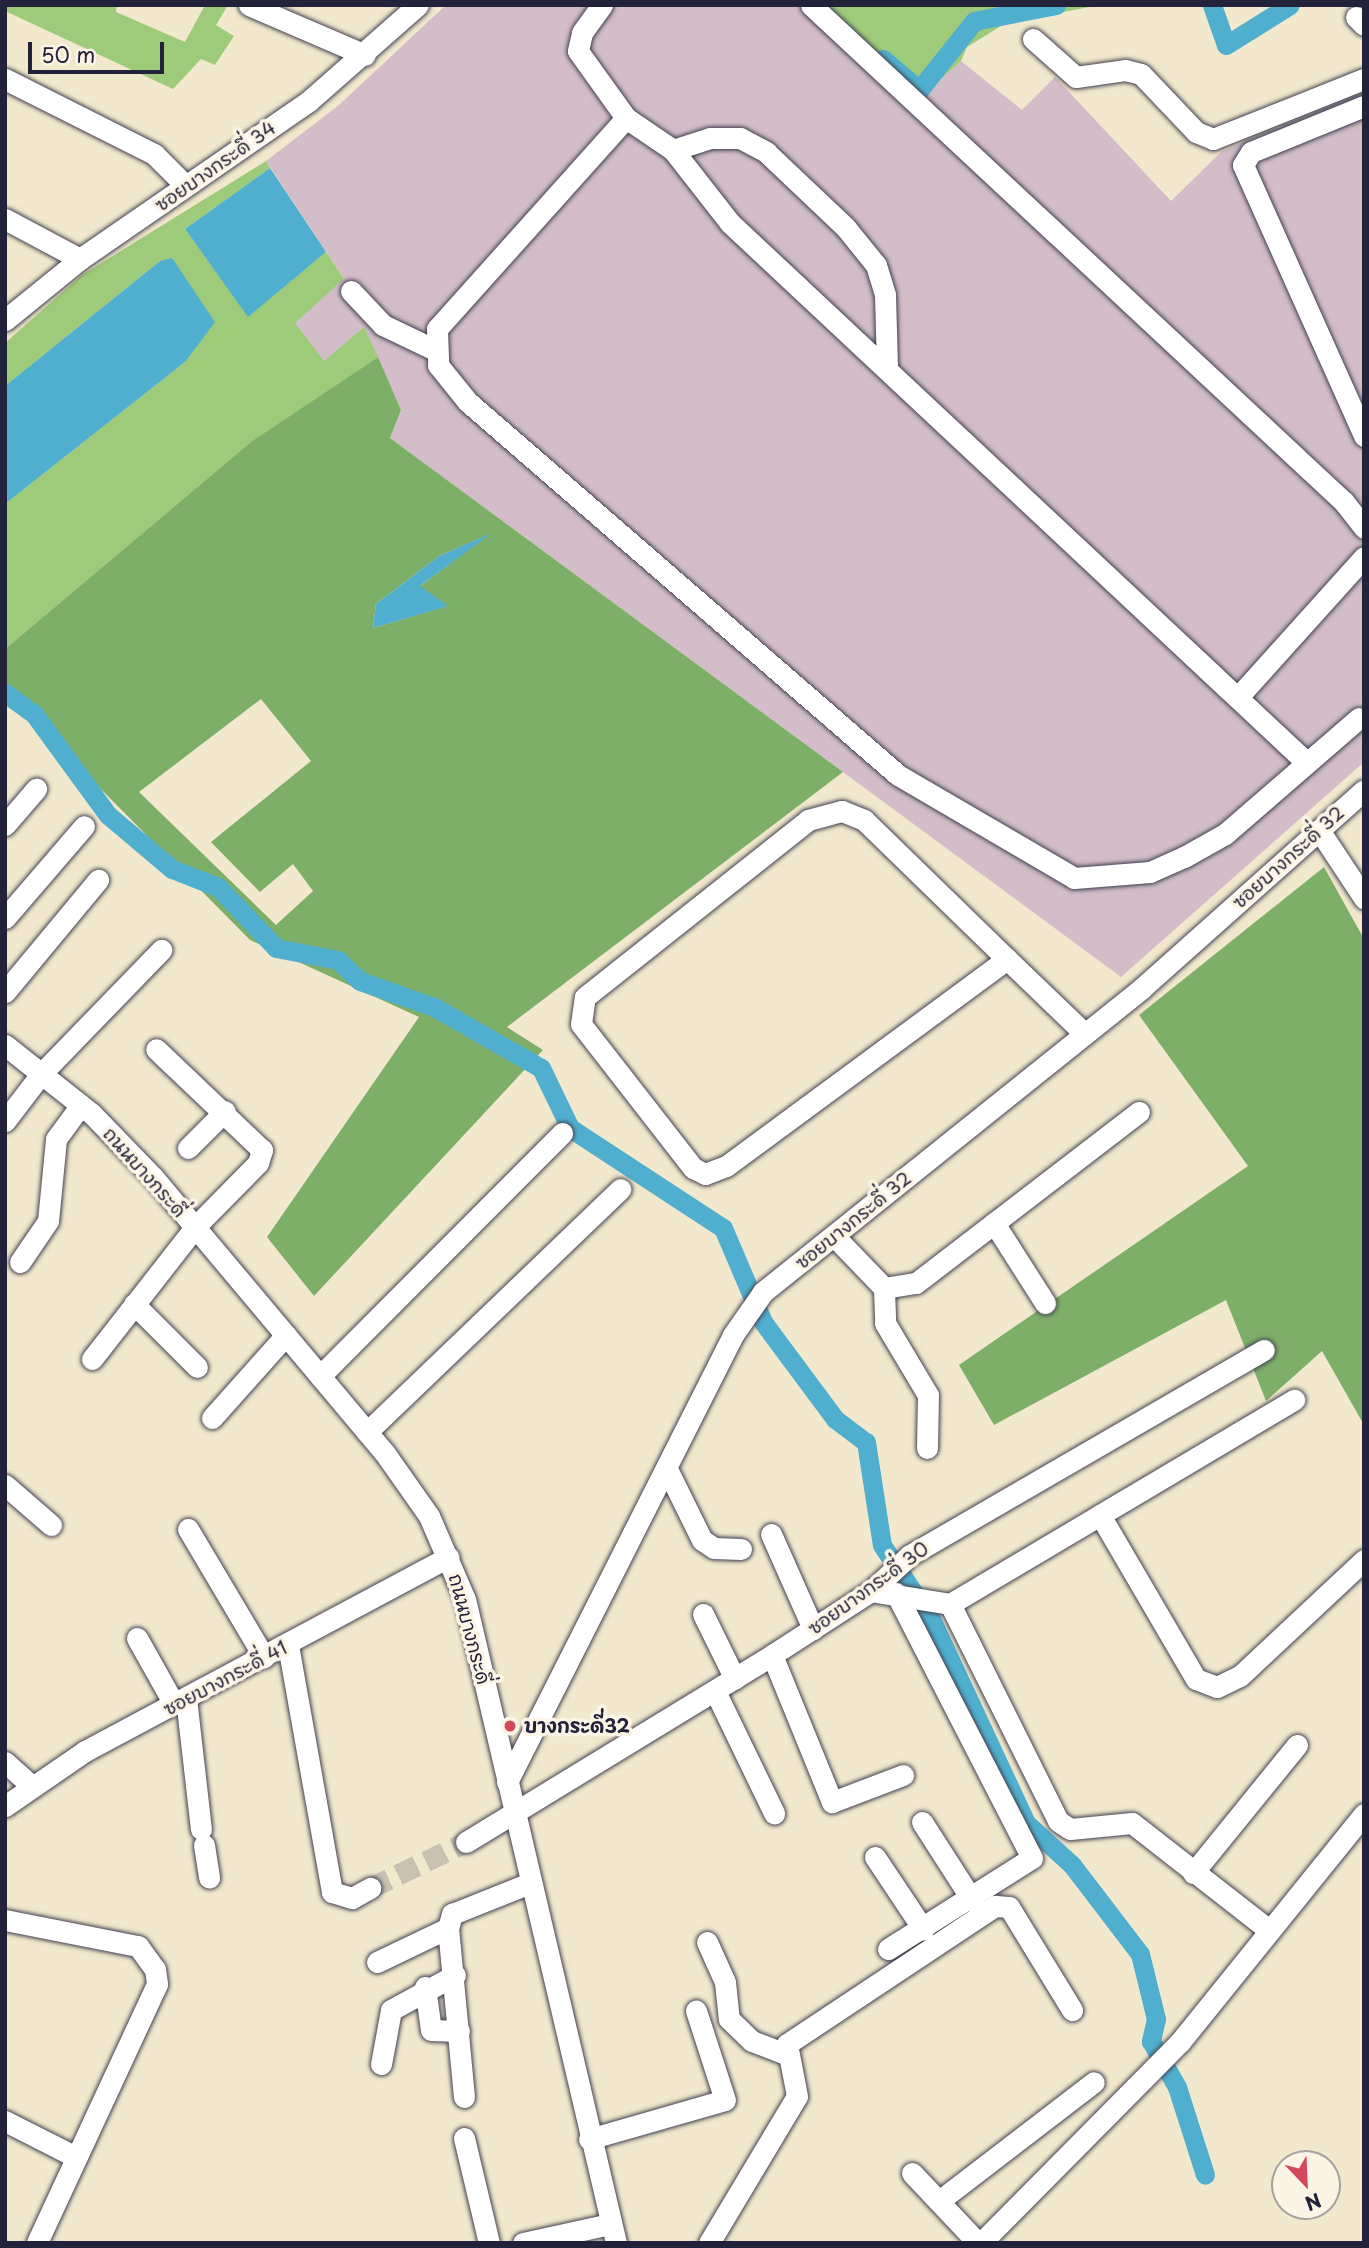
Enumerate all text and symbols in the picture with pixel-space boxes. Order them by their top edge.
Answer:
scale bar [32,28,168,72]
text: 50 m [41,38,95,70]
street label: ซอยบางกระดี่ 34 [150,116,280,216]
street label: ซอยบางกระดี่ 32 [1227,801,1349,913]
street label: ถนนบางกระดี่ [99,1122,191,1222]
street label: ซอยบางกระดี่ 32 [790,1166,916,1274]
street label: ซอยบางกระดี่ 30 [803,1537,933,1639]
street label: ถนนบางกระดี่ [444,1571,496,1687]
street label: ซอยบางกระดี่ 41 [159,1636,291,1720]
place label: บางกระดี่32 [524,1715,630,1737]
marker: บางกระดี่32 [502,1718,518,1734]
north arrow [1271,2150,1341,2220]
text: N [1301,2187,1326,2218]

